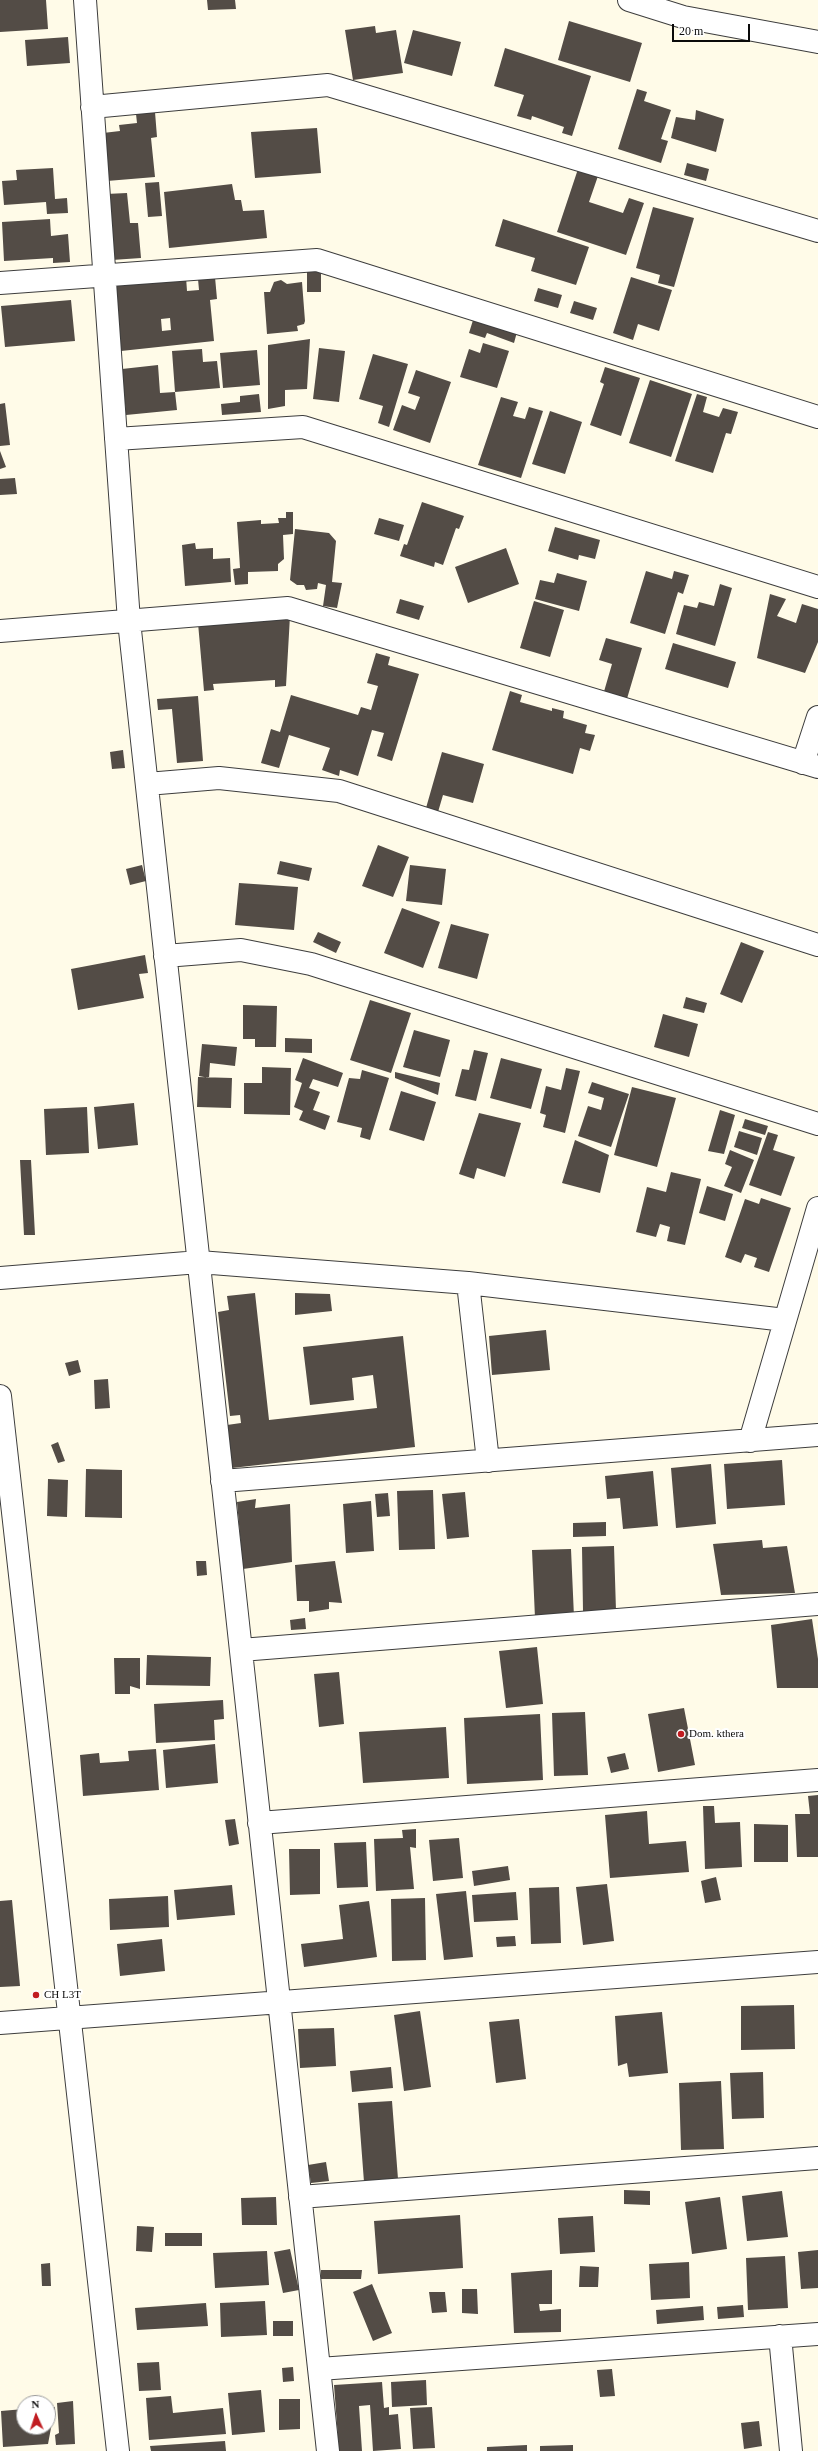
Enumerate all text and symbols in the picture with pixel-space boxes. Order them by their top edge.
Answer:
scale bar [674,16,752,42]
text: 20 m [679,24,703,38]
place label: Dom. kthera [689,1727,744,1741]
marker: Dom. kthera [676,1729,686,1739]
place label: CH L3T [44,1988,81,2002]
marker: CH L3T [31,1990,41,2000]
north arrow [16,2395,56,2435]
text: N [31,2398,40,2410]

